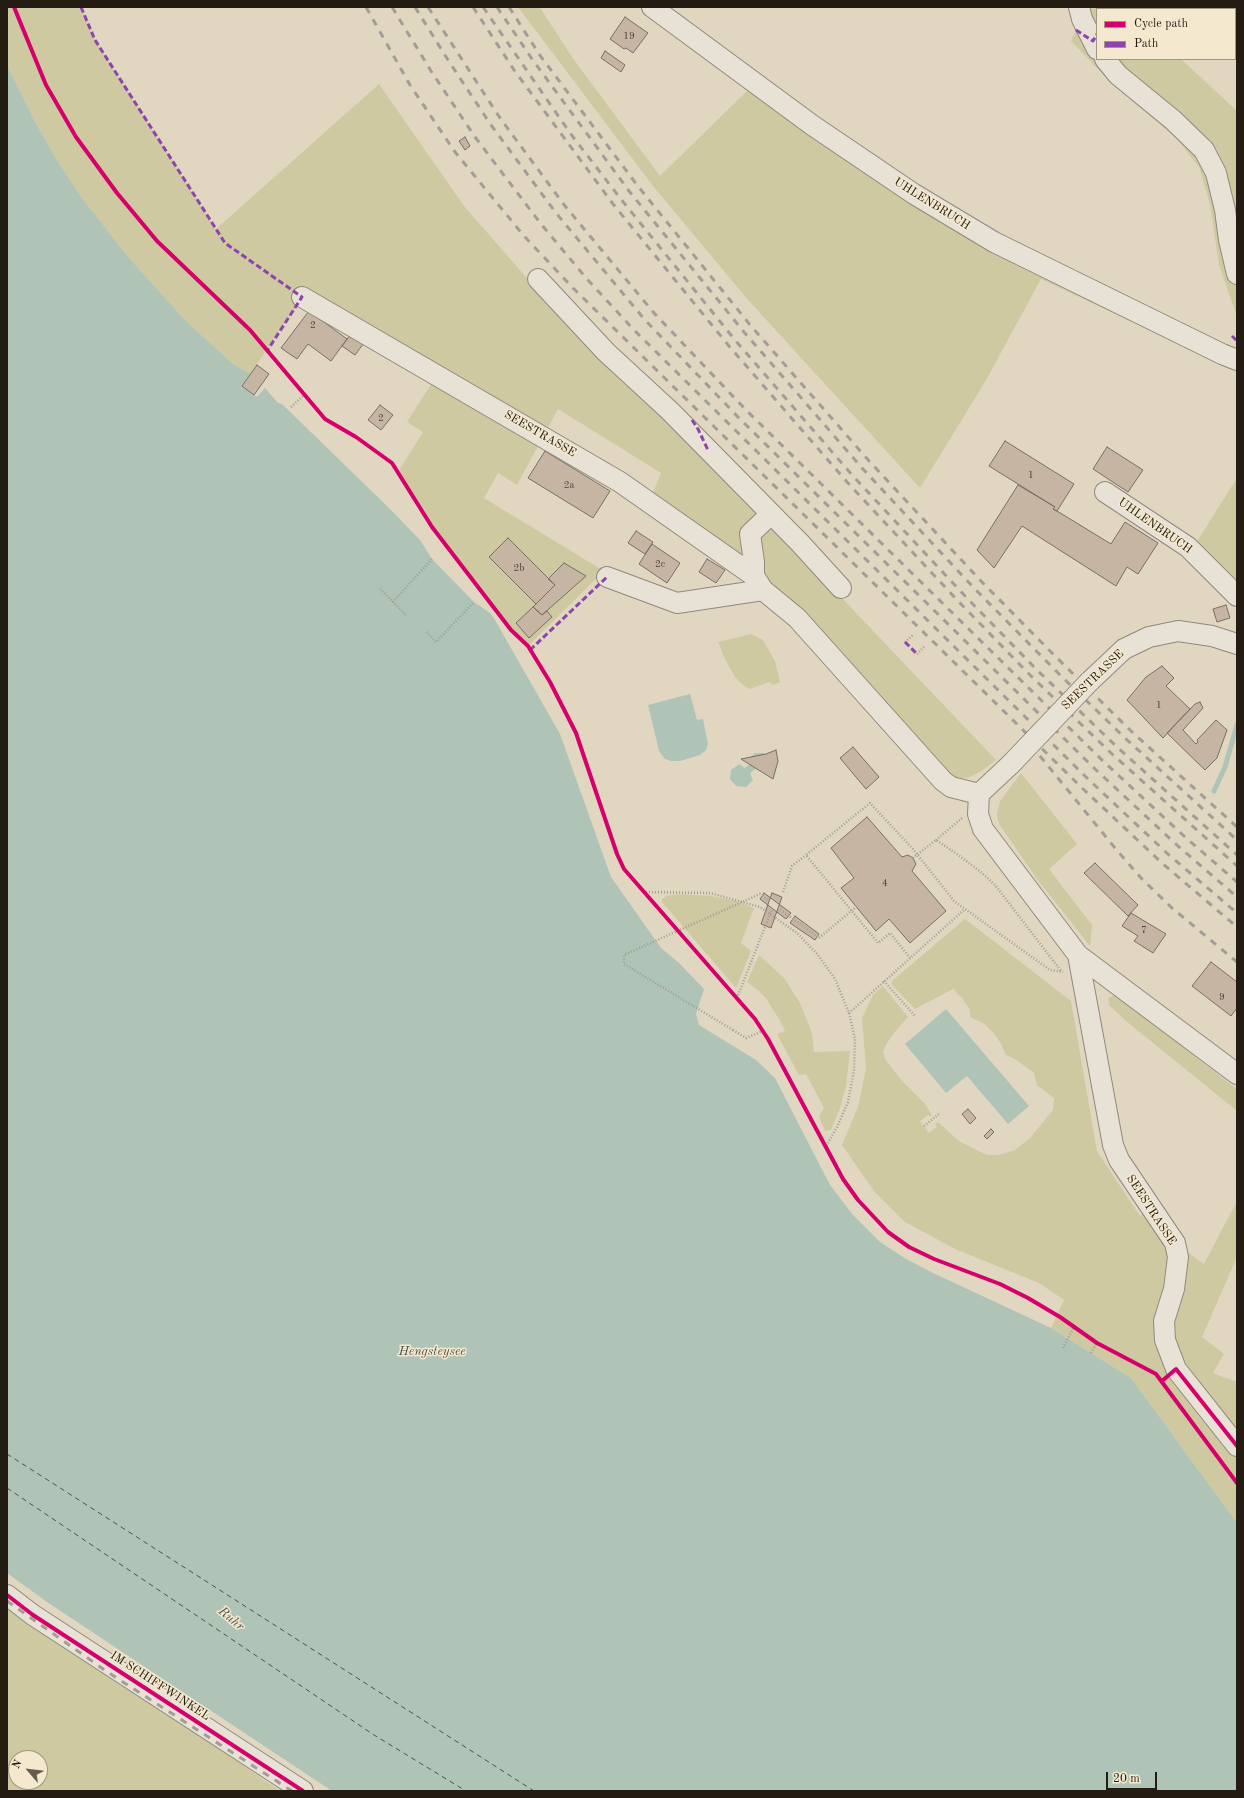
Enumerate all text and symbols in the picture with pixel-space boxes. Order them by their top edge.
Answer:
legend [1096,8,1236,60]
text: Cycle path [1134,18,1188,30]
house number: 19 [623,30,635,42]
text: Path [1134,38,1158,50]
street label: UHLENBRUCH [891,175,973,233]
house number: 2 [310,319,316,331]
street label: SEESTRASSE [501,408,579,460]
house number: 2 [378,412,384,424]
house number: 1 [1028,469,1034,481]
house number: 2a [564,479,574,491]
street label: UHLENBRUCH [1115,495,1195,557]
house number: 2c [655,558,665,570]
house number: 2b [514,562,524,574]
street label: SEESTRASSE [1059,647,1127,713]
house number: 1 [1156,699,1162,711]
house number: 4 [882,877,888,889]
house number: 7 [1141,924,1147,936]
house number: 9 [1219,991,1225,1003]
street label: SEESTRASSE [1123,1172,1179,1248]
water label: Hengsteysee [398,1344,466,1360]
water label: Ruhr [215,1604,247,1634]
street label: IM SCHIFFWINKEL [107,1648,213,1724]
north arrow [8,1750,48,1790]
text: N [11,1758,25,1771]
scale bar [1108,1764,1159,1790]
text: 20 m [1113,1773,1140,1785]

